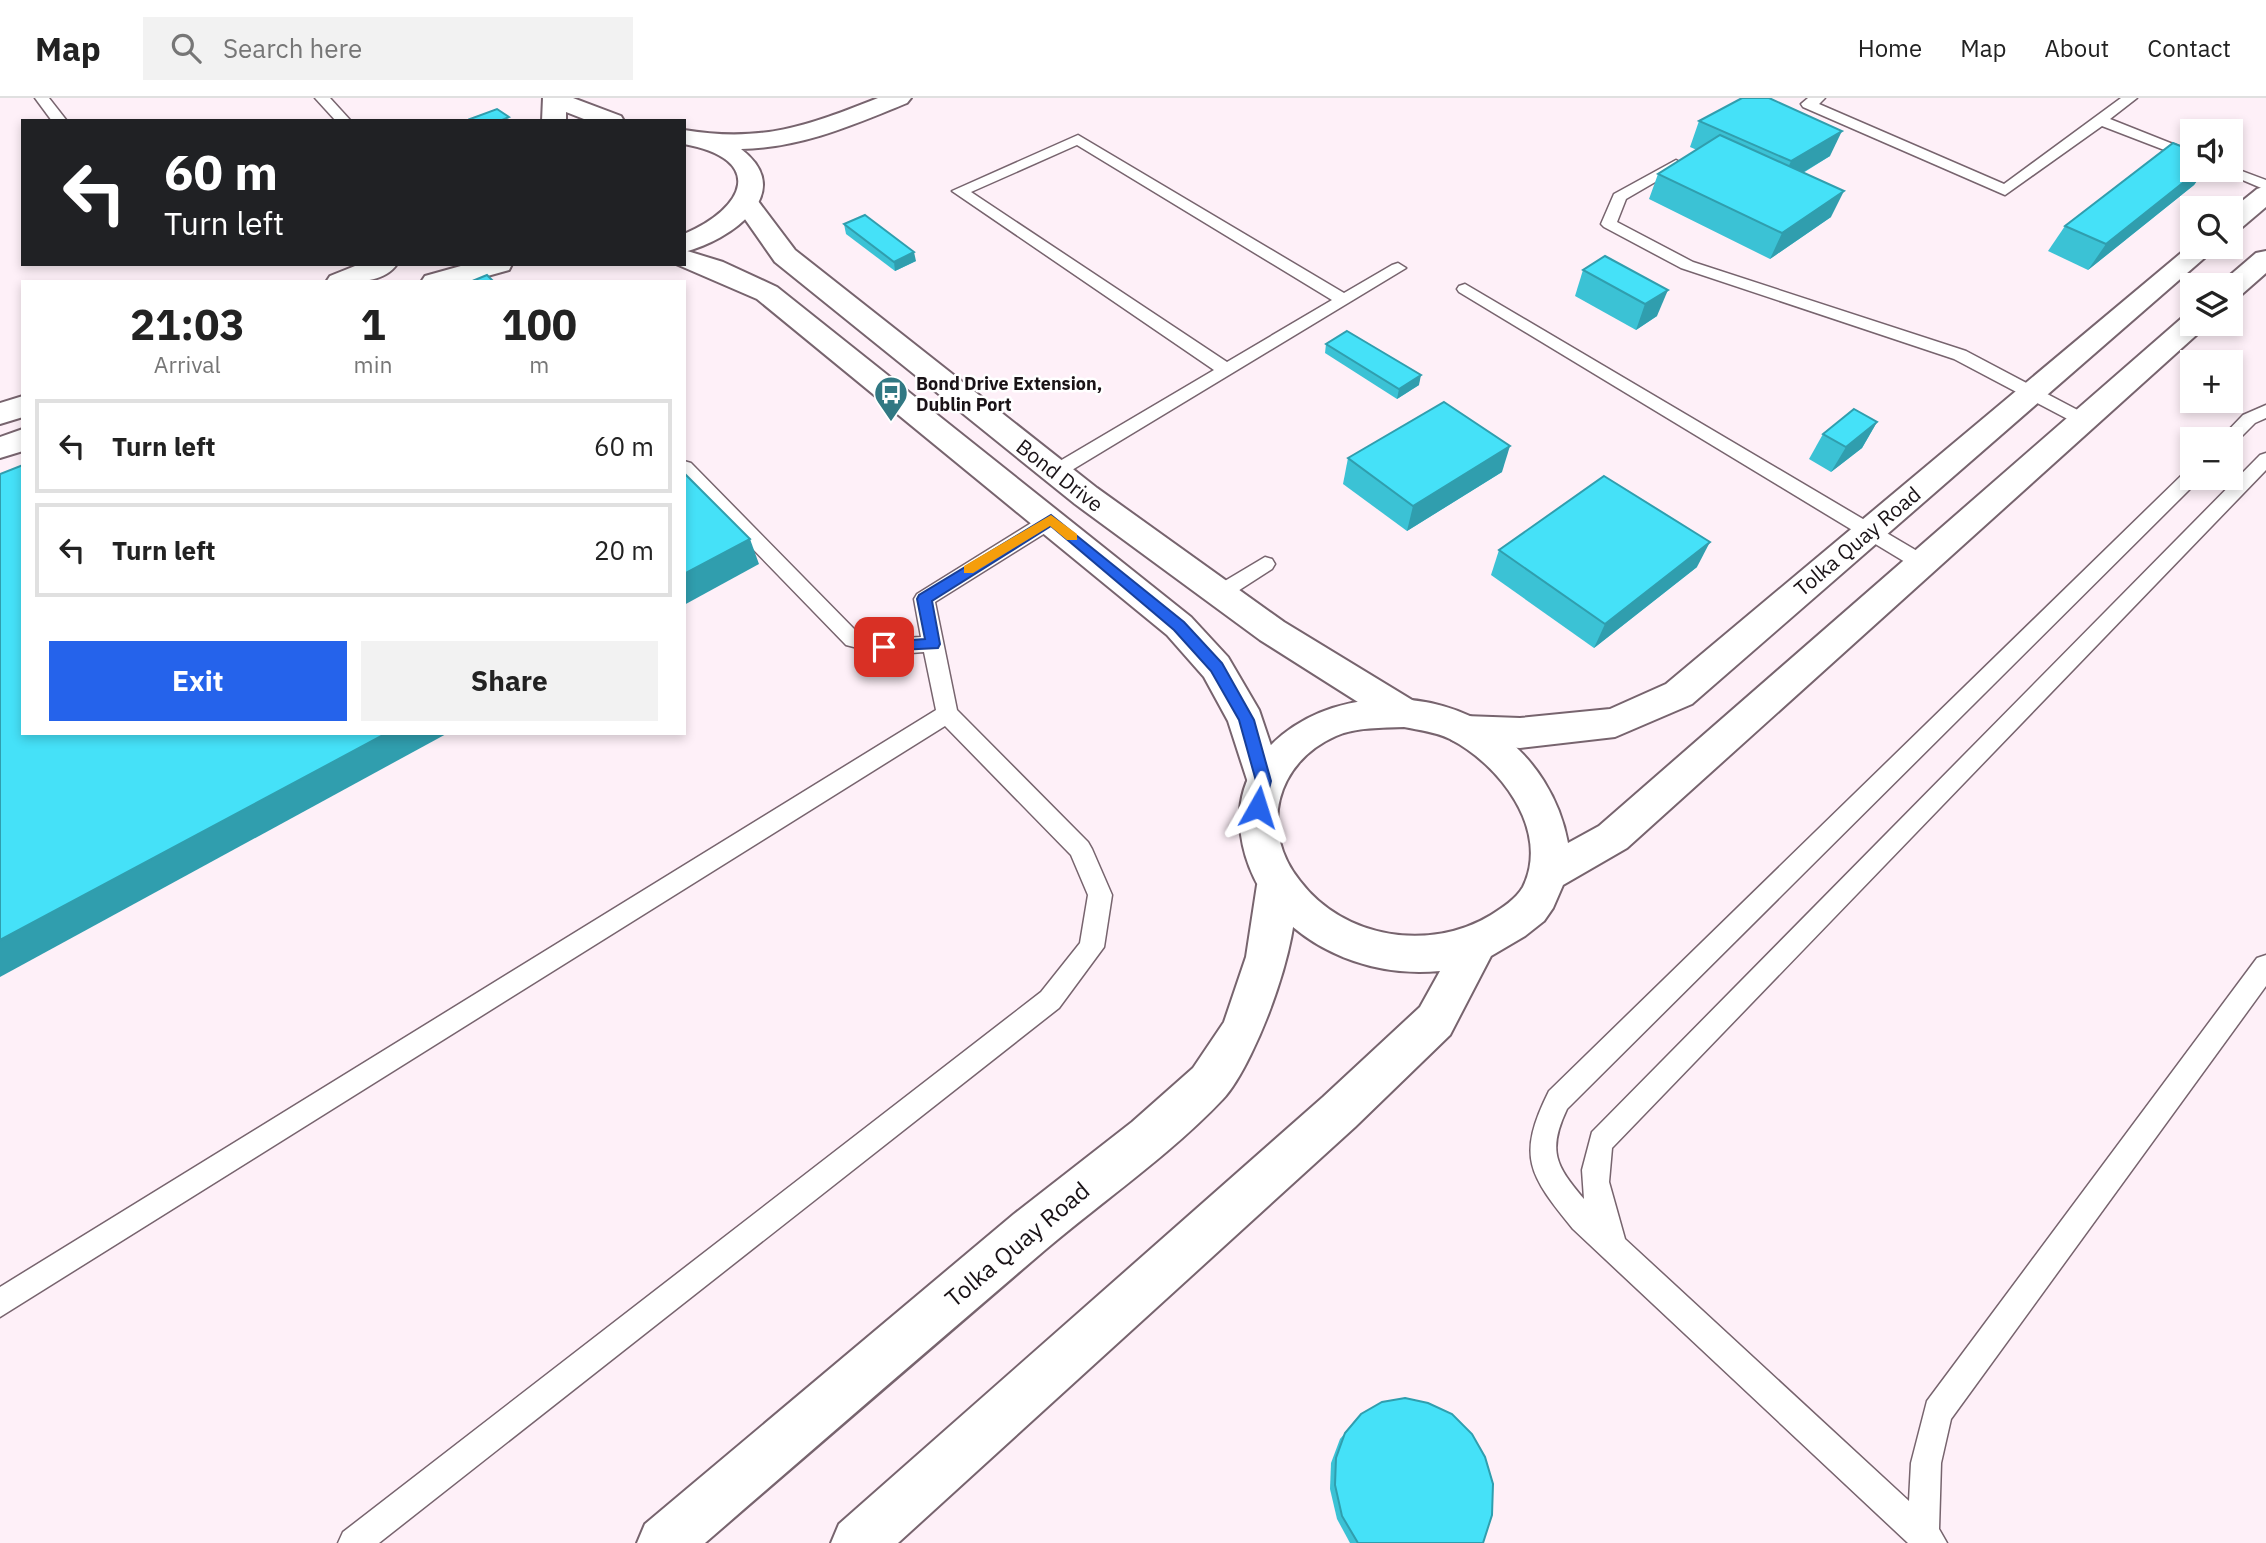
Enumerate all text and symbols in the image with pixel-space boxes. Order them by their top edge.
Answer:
search box [143,17,633,80]
text: Map [35,27,101,70]
icon: search [167,29,205,67]
text: Search here [223,31,362,65]
text: Home [1858,32,1922,64]
text: Map [1960,32,2006,64]
text: About [2044,32,2109,64]
text: Contact [2147,32,2231,64]
map controls [2180,119,2243,490]
button: sound [2180,119,2243,182]
text: 60 m [164,140,278,203]
icon: left [49,147,140,238]
button: search [2180,196,2243,259]
text: Turn left [164,202,284,244]
button: layers [2180,273,2243,336]
text: 21:03 [130,297,245,352]
text: 1 [360,297,386,352]
text: 100 [501,297,577,352]
text: Arrival [154,349,221,379]
text: min [354,349,392,379]
text: m [529,349,549,379]
button: + [2180,350,2243,413]
place label: Bond Drive Extension, Dublin Port [916,372,1102,416]
bus stop icon: Bond Drive Extension, Dublin Port [872,374,910,423]
icon: left [53,427,91,465]
button: − [2180,427,2243,490]
text: Turn left [112,429,215,463]
text: 60 m [594,429,654,463]
street label: Bond Drive [1011,432,1109,518]
street label: Tolka Quay Road [1788,480,1926,602]
icon: left [53,531,91,569]
text: Turn left [112,533,215,567]
text: 20 m [594,533,654,567]
pin [854,617,914,677]
icon: arrive [865,628,903,666]
button: Exit [49,641,347,721]
button: Share [361,641,658,721]
position arrow [1221,770,1295,844]
street label: Tolka Quay Road [938,1174,1096,1314]

